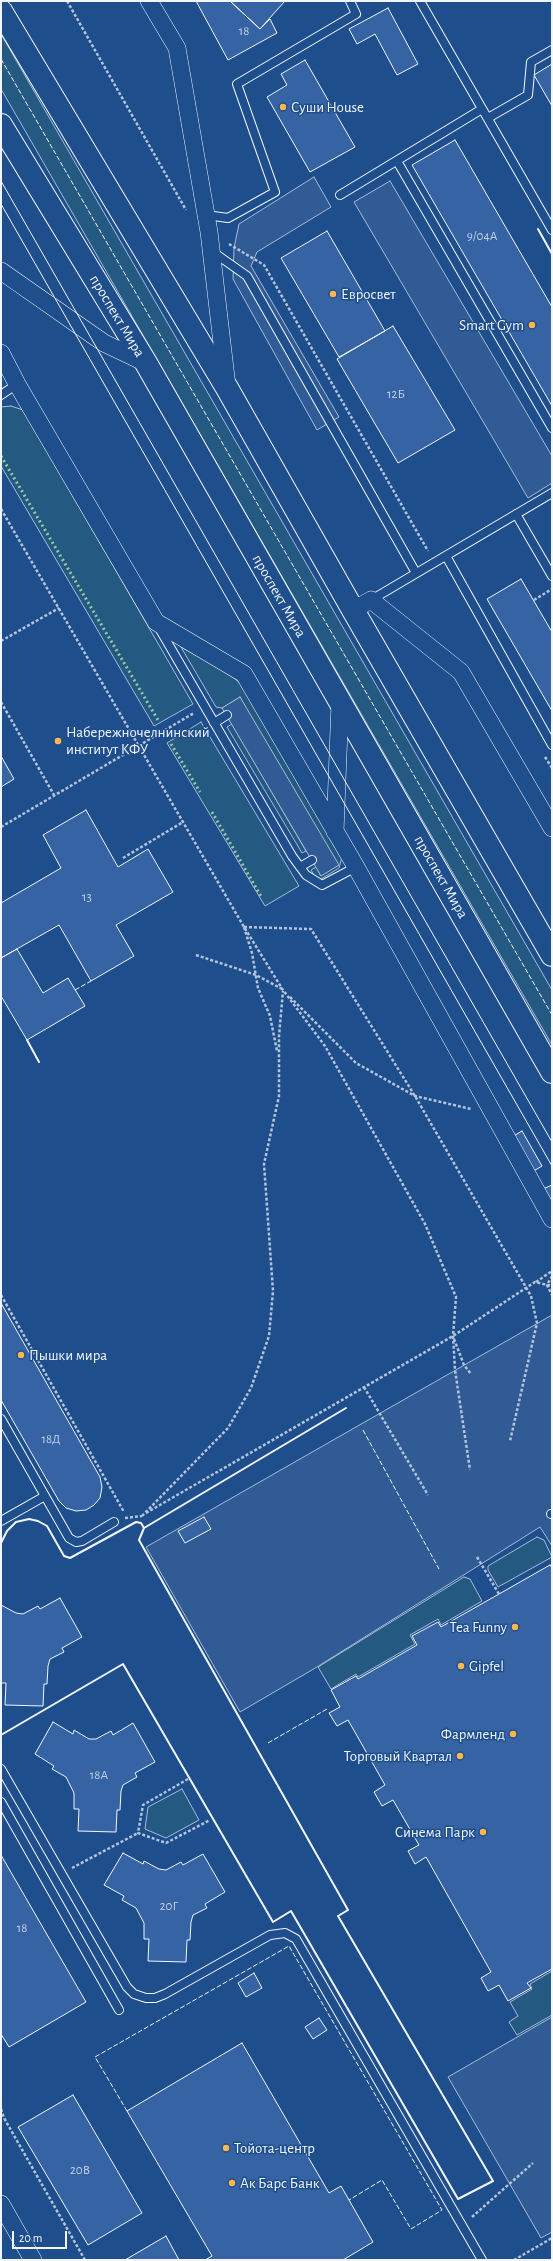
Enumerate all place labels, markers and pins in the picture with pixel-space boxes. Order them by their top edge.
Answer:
place label: Суши House [291,98,364,116]
marker: Суши House [278,102,288,112]
place label: Евросвет [341,285,396,303]
marker: Евросвет [328,289,338,299]
place label: Smart Gym [459,316,524,334]
marker: Smart Gym [527,320,537,330]
place label: Набережночелнинский институт КФУ [66,723,210,758]
marker: Набережночелнинский институт КФУ [53,736,63,746]
place label: Пышки мира [29,1346,107,1364]
marker: Пышки мира [16,1350,26,1360]
place label: Tea Funny [450,1618,507,1636]
marker: Tea Funny [510,1622,520,1632]
place label: Gipfel [469,1657,504,1675]
marker: Gipfel [456,1661,466,1671]
place label: Фармленд [441,1725,505,1743]
marker: Фармленд [508,1729,518,1739]
place label: Торговый Квартал [344,1747,452,1765]
marker: Торговый Квартал [455,1751,465,1761]
place label: Синема Парк [395,1823,475,1841]
marker: Синема Парк [478,1827,488,1837]
place label: Тойота-центр [234,2139,315,2157]
marker: Тойота-центр [221,2143,231,2153]
place label: Ак Барс Банк [240,2174,320,2192]
marker: Ак Барс Банк [227,2178,237,2188]

